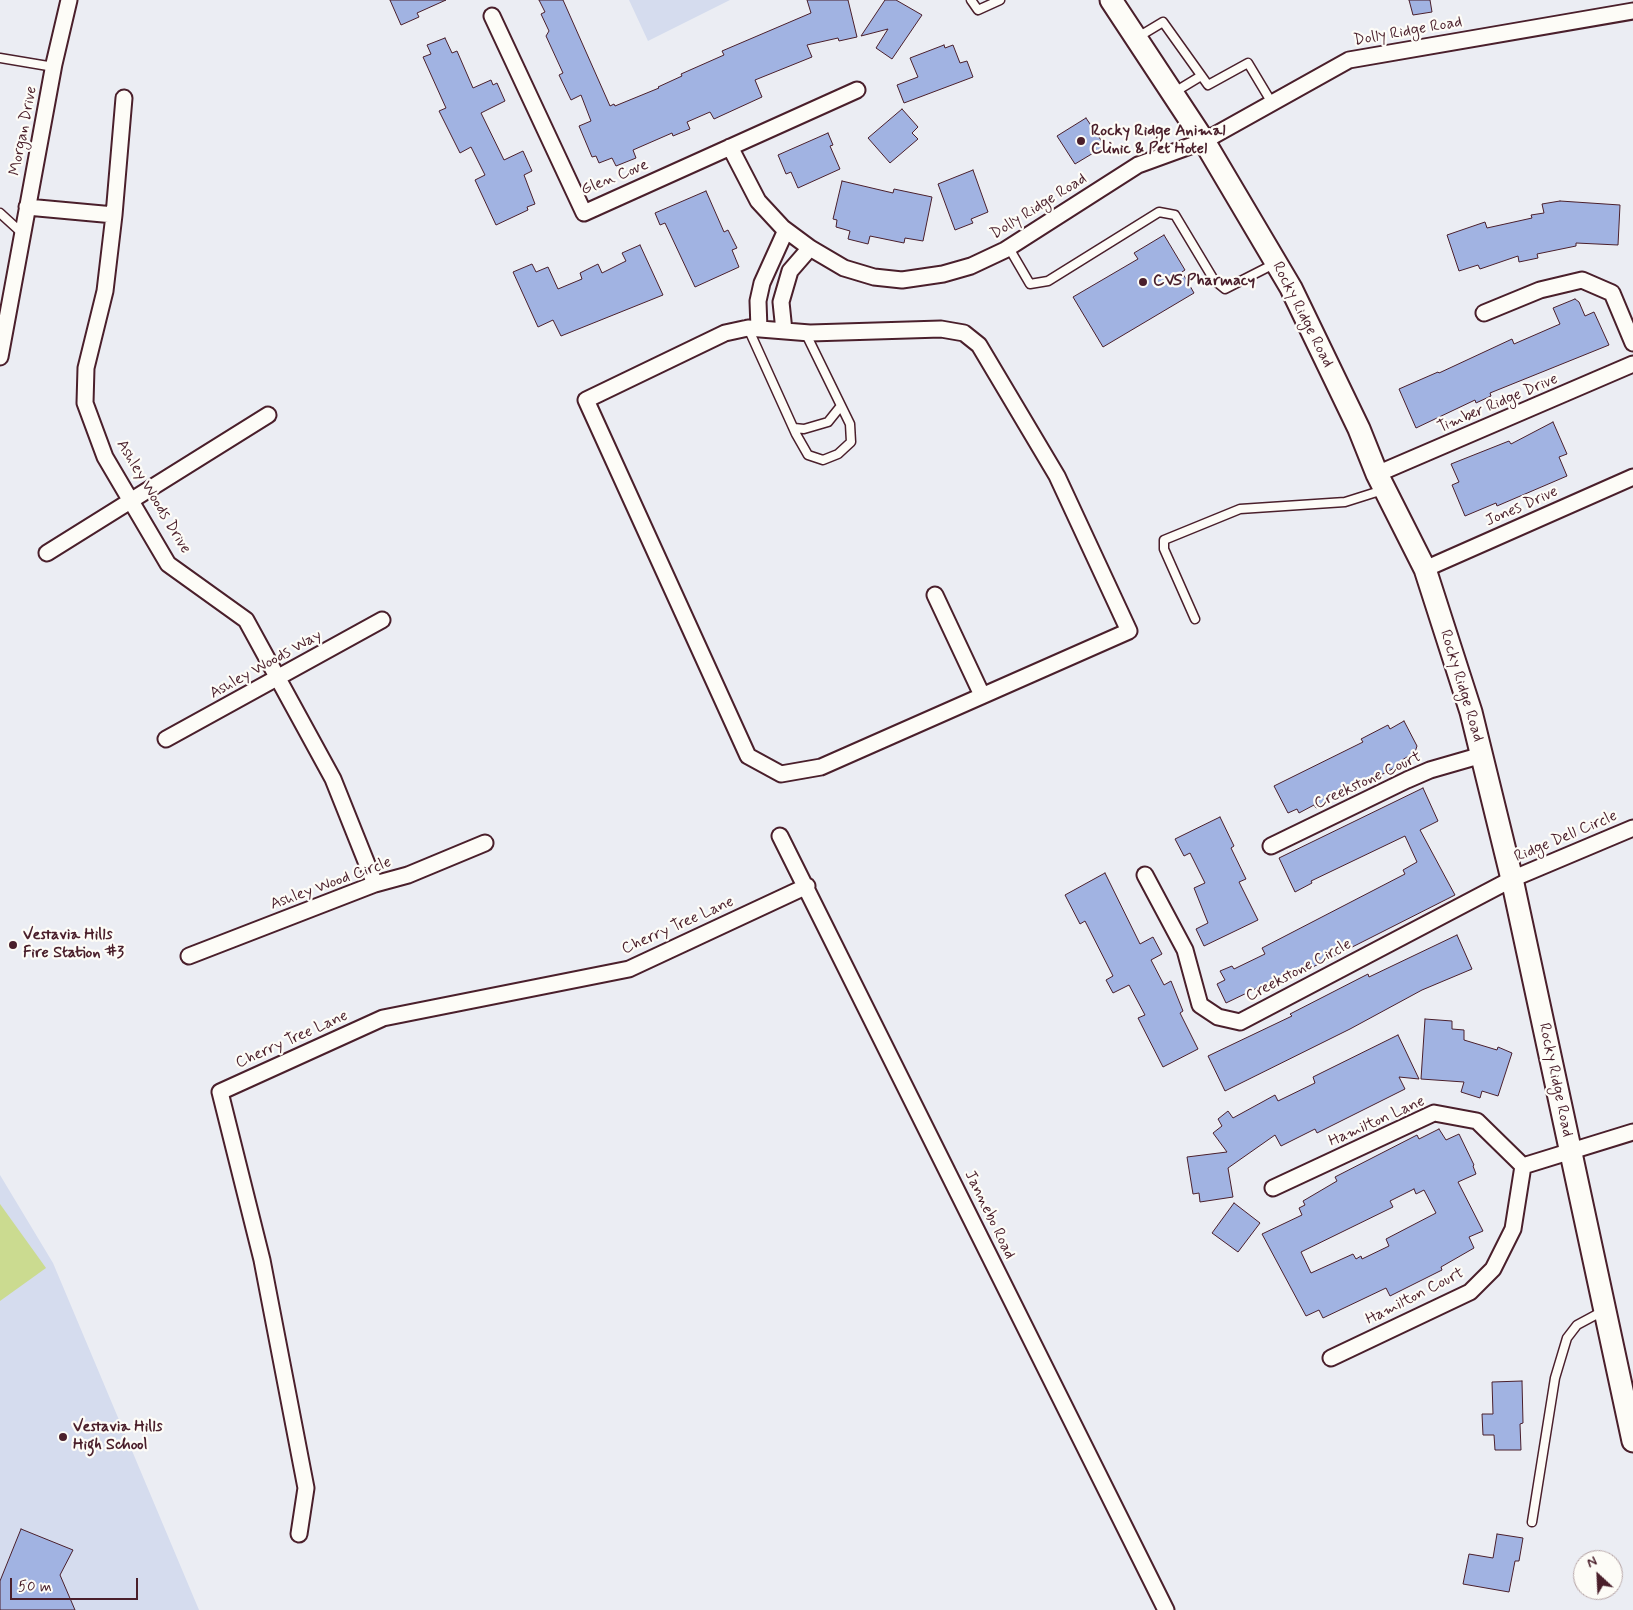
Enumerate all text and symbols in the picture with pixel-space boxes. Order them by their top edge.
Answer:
street label: Dolly Ridge Road [1352,13,1464,51]
street label: Morgan Drive [6,85,42,177]
place label: Rocky Ridge Animal Clinic & Pet Hotel [1091,122,1225,160]
marker: Rocky Ridge Animal Clinic & Pet Hotel [1075,135,1087,147]
street label: Glen Cove [579,156,651,200]
street label: Dolly Ridge Road [987,170,1091,244]
street label: Rocky Ridge Road [1267,259,1337,371]
place label: CVS Pharmacy [1153,272,1255,292]
marker: CVS Pharmacy [1137,276,1149,288]
street label: Timber Ridge Drive [1435,370,1561,438]
street label: Ashley Woods Drive [111,437,195,557]
street label: Jones Drive [1483,482,1561,532]
street label: Ashley Woods Way [207,626,325,704]
street label: Rocky Ridge Road [1435,628,1487,744]
street label: Creekstone Court [1312,748,1424,814]
street label: Ridge Dell Circle [1512,807,1620,867]
street label: Ashley Wood Circle [268,853,394,915]
street label: Cherry Tree Lane [619,893,737,959]
place label: Vestavia Hills Fire Station #3 [23,926,124,964]
street label: Creekstone Circle [1243,935,1355,1007]
marker: Vestavia Hills Fire Station #3 [7,939,19,951]
street label: Cherry Tree Lane [233,1007,351,1073]
street label: Rocky Ridge Road [1534,1021,1576,1139]
street label: Hamilton Lane [1326,1092,1428,1152]
street label: Jannebo Road [959,1168,1019,1262]
street label: Hamilton Court [1363,1264,1467,1330]
place label: Vestavia Hills High School [73,1418,163,1456]
marker: Vestavia Hills High School [57,1431,69,1443]
north arrow [1573,1550,1623,1600]
text: N [1584,1552,1600,1572]
scale bar [12,1568,140,1600]
text: 50 m [18,1577,52,1597]

